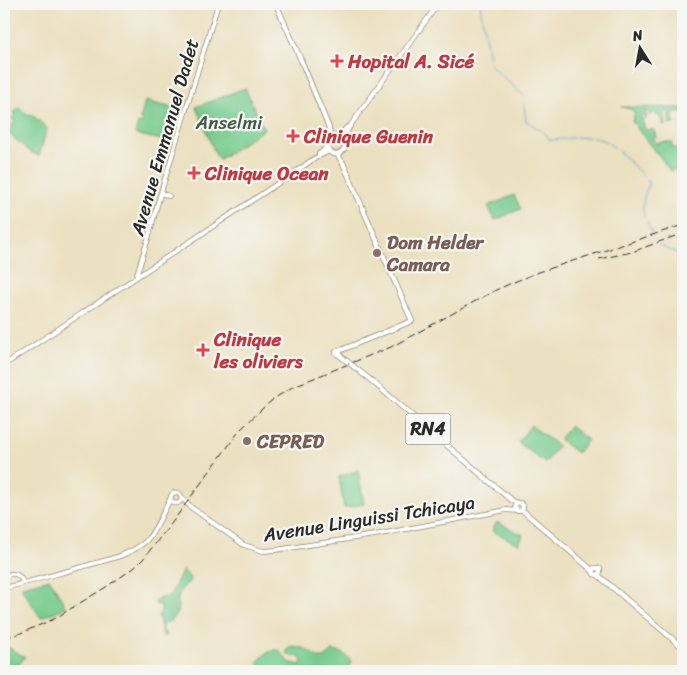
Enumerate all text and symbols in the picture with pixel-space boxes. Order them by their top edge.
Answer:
north arrow [614,22,664,72]
text: N [629,22,645,49]
street label: Avenue Emmanuel Dadet [120,35,208,241]
place label: Hopital A. Sicé [347,45,474,78]
marker: Hopital A. Sicé [330,54,344,68]
park label: Anselmi [195,106,263,139]
place label: Clinique Guenin [303,120,434,153]
marker: Clinique Guenin [286,129,300,143]
place label: Clinique Ocean [204,157,329,190]
marker: Clinique Ocean [187,166,201,180]
place label: Dom Helder Camara [386,226,485,281]
marker: Dom Helder Camara [371,247,383,259]
place label: Clinique les oliviers [213,323,304,378]
marker: Clinique les oliviers [196,343,210,357]
road number: RN4 [406,414,450,444]
place label: CEPRED [256,425,324,458]
marker: CEPRED [241,435,253,447]
street label: Avenue Linguissi Tchicaya [260,485,478,552]

